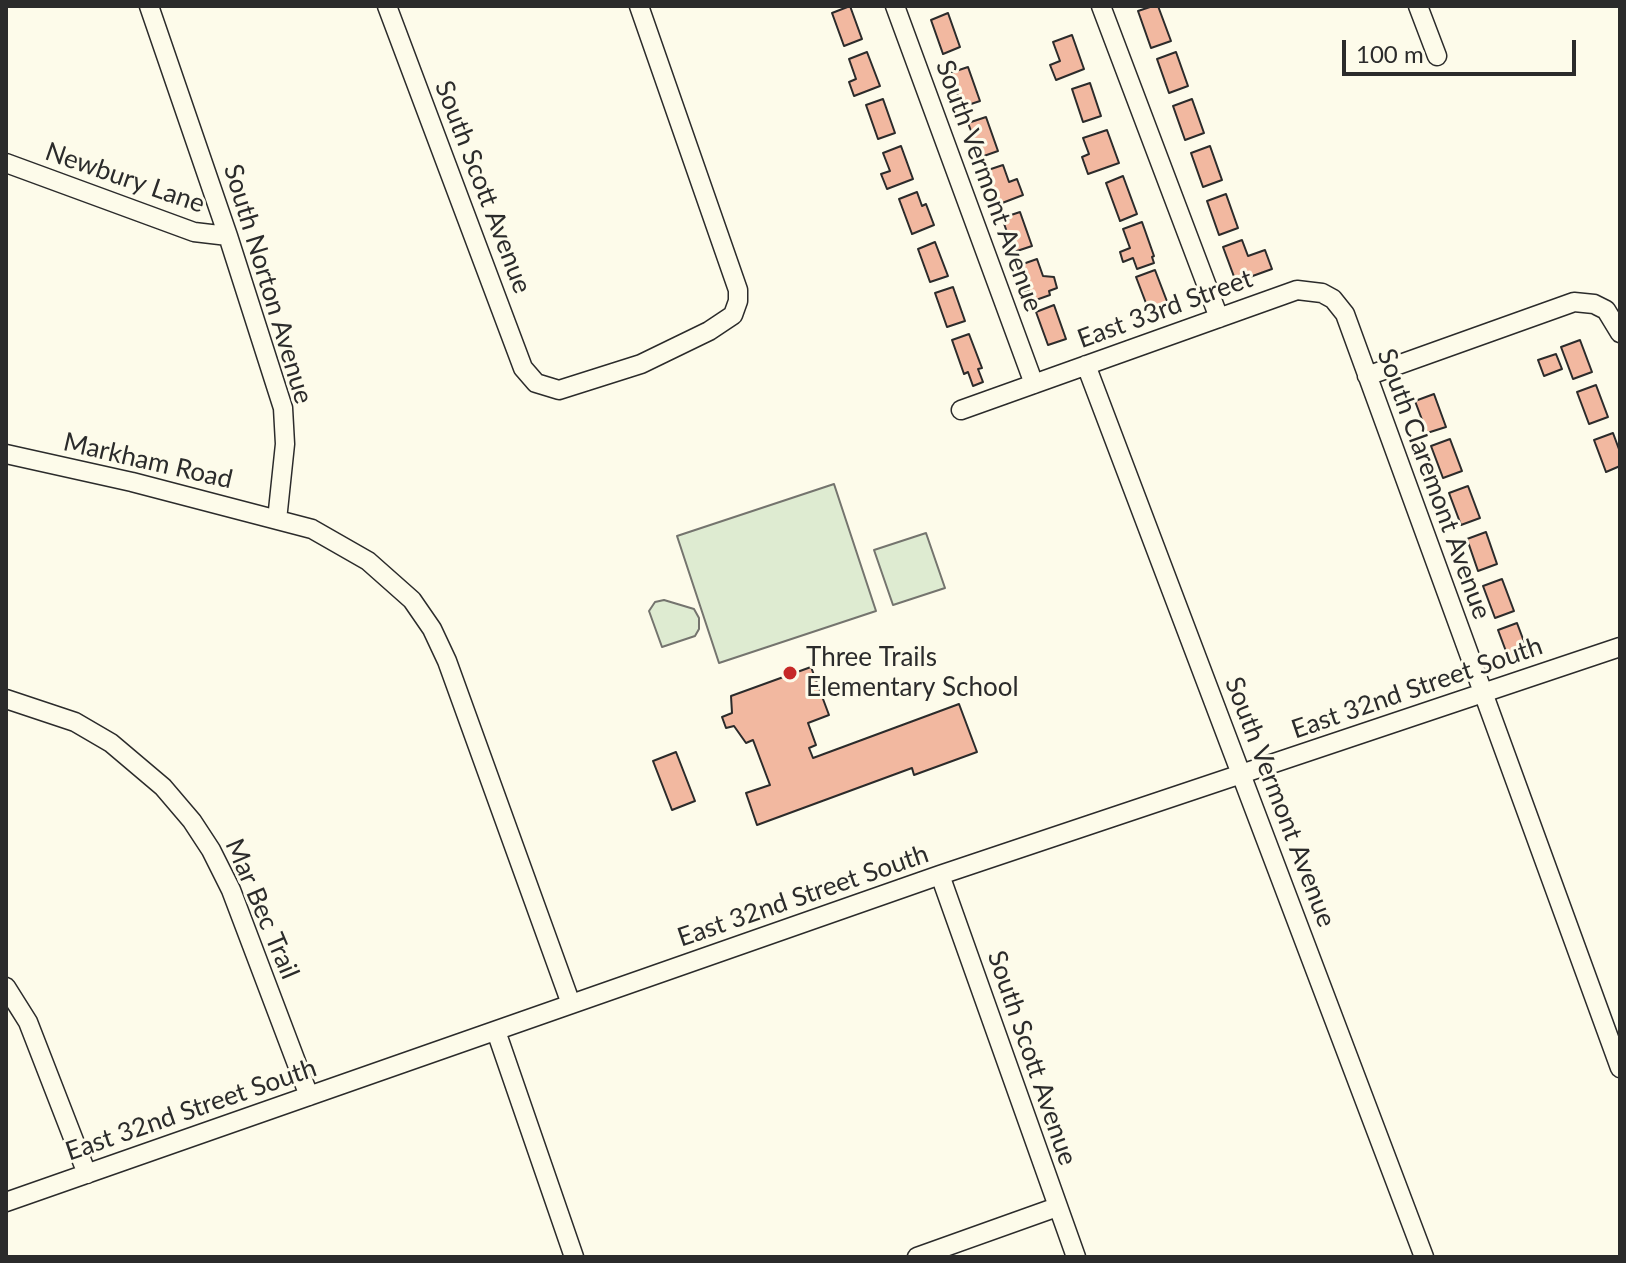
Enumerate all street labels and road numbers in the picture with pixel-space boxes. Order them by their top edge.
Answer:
street label: South Vermont Avenue [929,56,1049,316]
street label: South Scott Avenue [428,76,538,298]
street label: Newbury Lane [41,136,209,220]
street label: South Norton Avenue [217,161,319,407]
street label: East 33rd Street [1073,263,1257,355]
street label: South Claremont Avenue [1371,345,1497,623]
street label: Markham Road [60,426,236,496]
street label: East 32nd Street South [1288,630,1546,746]
street label: South Vermont Avenue [1218,673,1342,931]
street label: Mar Bec Trail [218,834,306,984]
street label: East 32nd Street South [674,838,932,954]
street label: South Scott Avenue [981,947,1083,1169]
street label: East 32nd Street South [62,1052,320,1168]

